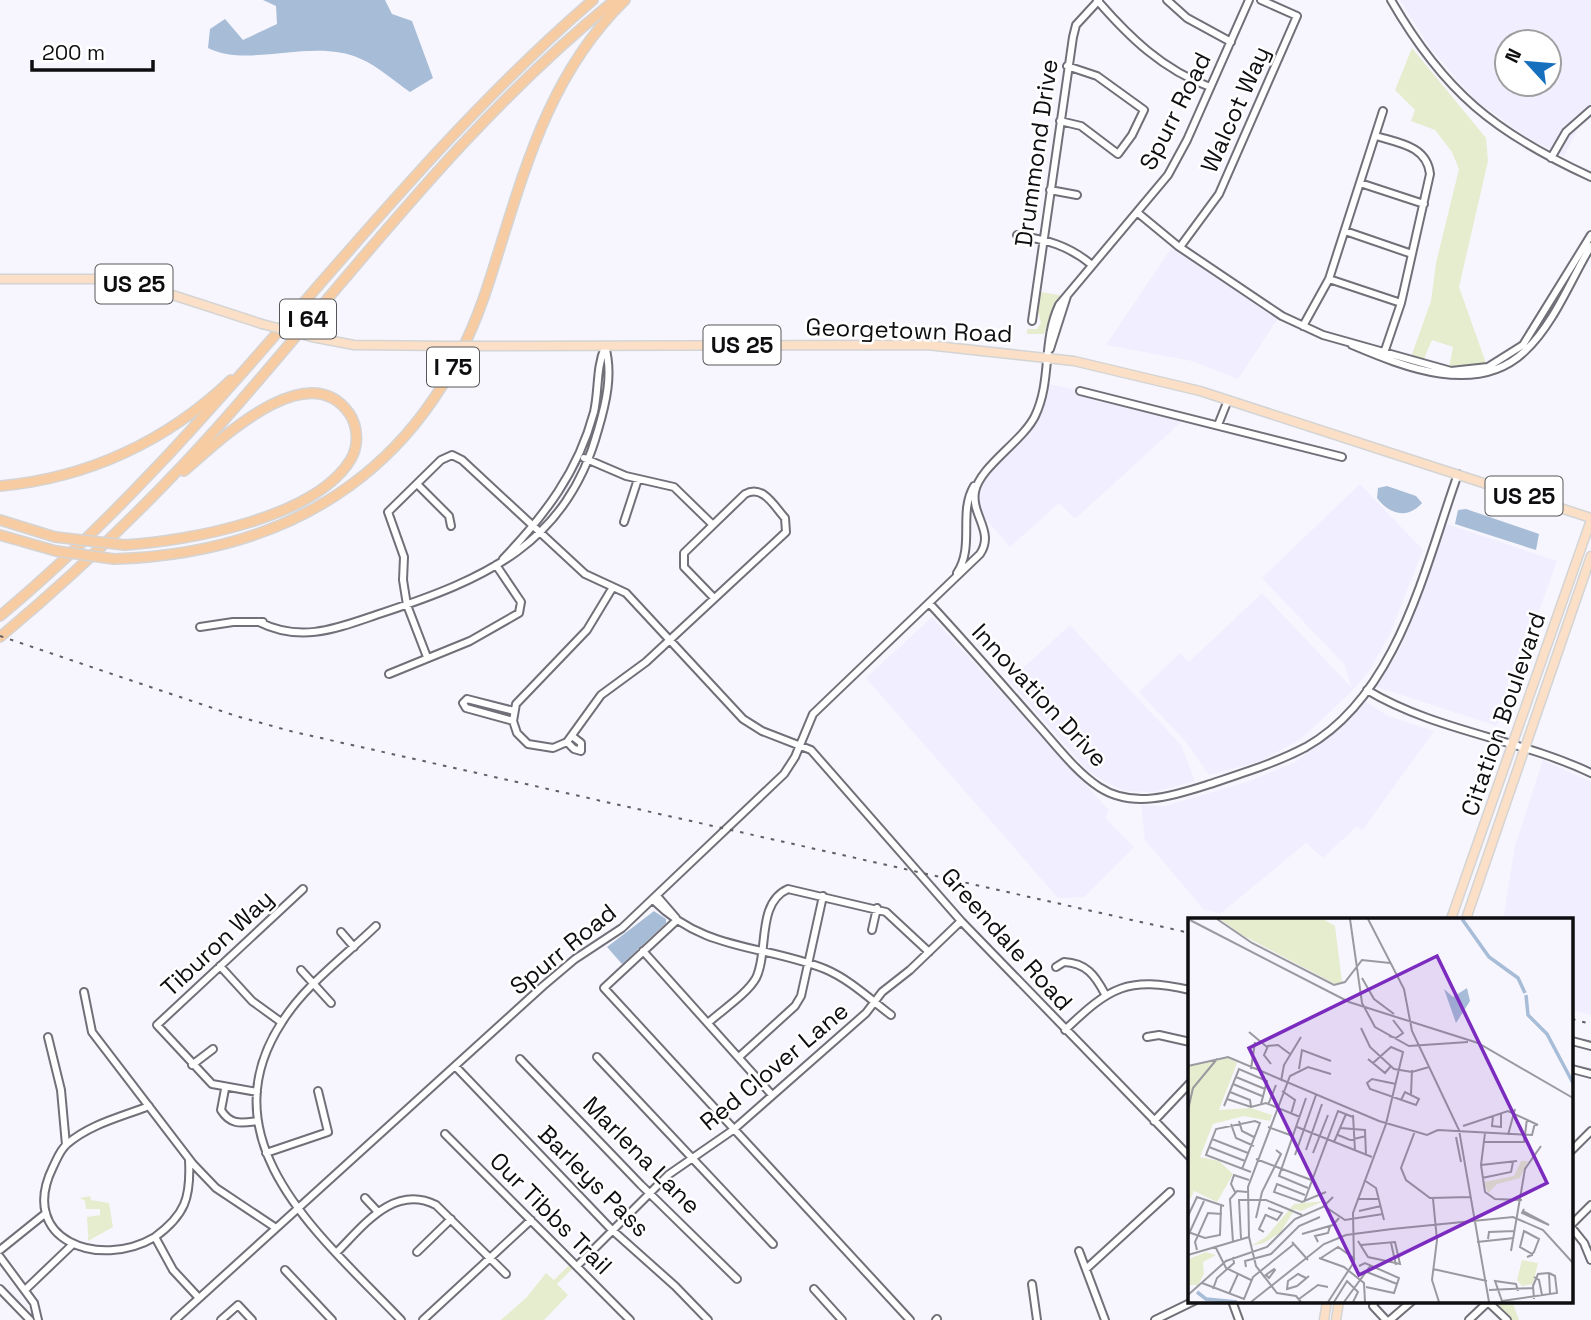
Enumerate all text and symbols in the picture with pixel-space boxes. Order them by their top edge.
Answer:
scale bar [32,28,152,72]
north arrow [1493,28,1563,98]
text: 200 m [42,39,105,66]
street label: Walcot Way [1193,41,1277,177]
text: N [1499,45,1527,67]
street label: Spurr Road [1132,47,1218,175]
street label: Drummond Drive [1007,57,1065,249]
road number: US 25 [96,264,172,304]
road number: I 64 [280,300,336,338]
street label: Georgetown Road [805,311,1013,349]
road number: US 25 [704,326,780,364]
road number: I 75 [427,348,479,386]
road number: US 25 [1486,476,1562,516]
street label: Citation Boulevard [1454,608,1552,820]
street label: Innovation Drive [965,617,1115,773]
street label: Greendale Road [935,861,1079,1017]
street label: Tiburon Way [154,883,280,1003]
street label: Spurr Road [503,897,623,1001]
inset map [1188,918,1574,1302]
street label: Red Clover Lane [693,995,855,1137]
street label: Marlena Lane [577,1090,707,1220]
street label: Barleys Pass [532,1119,656,1243]
street label: Our Tibbs Trail [483,1145,619,1281]

